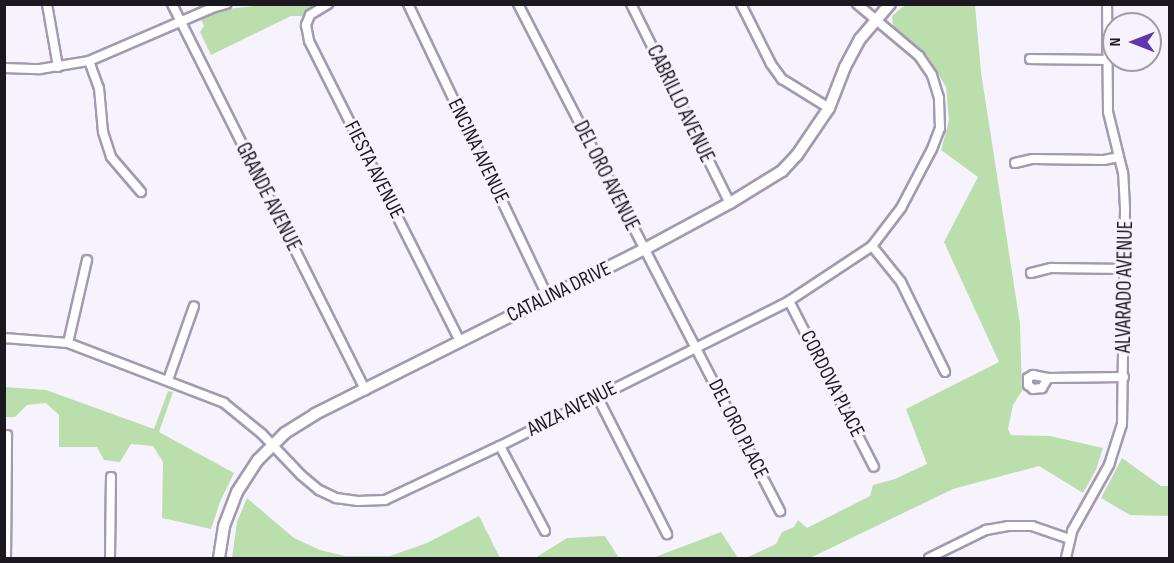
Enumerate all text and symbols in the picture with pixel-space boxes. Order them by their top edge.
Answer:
north arrow [1102,12,1162,72]
text: N [1106,38,1125,46]
street label: CABRILLO AVENUE [641,41,719,167]
street label: ENCINA AVENUE [442,95,514,207]
street label: FIESTA AVENUE [339,117,409,223]
street label: DEL ORO AVENUE [568,117,644,235]
street label: GRANDE AVENUE [230,139,306,255]
street label: ALVARADO AVENUE [1111,221,1139,353]
street label: CATALINA DRIVE [503,256,615,328]
street label: CORDOVA PLACE [794,326,870,442]
street label: DEL ORO PLACE [702,375,774,483]
street label: ANZA AVENUE [523,376,621,442]

